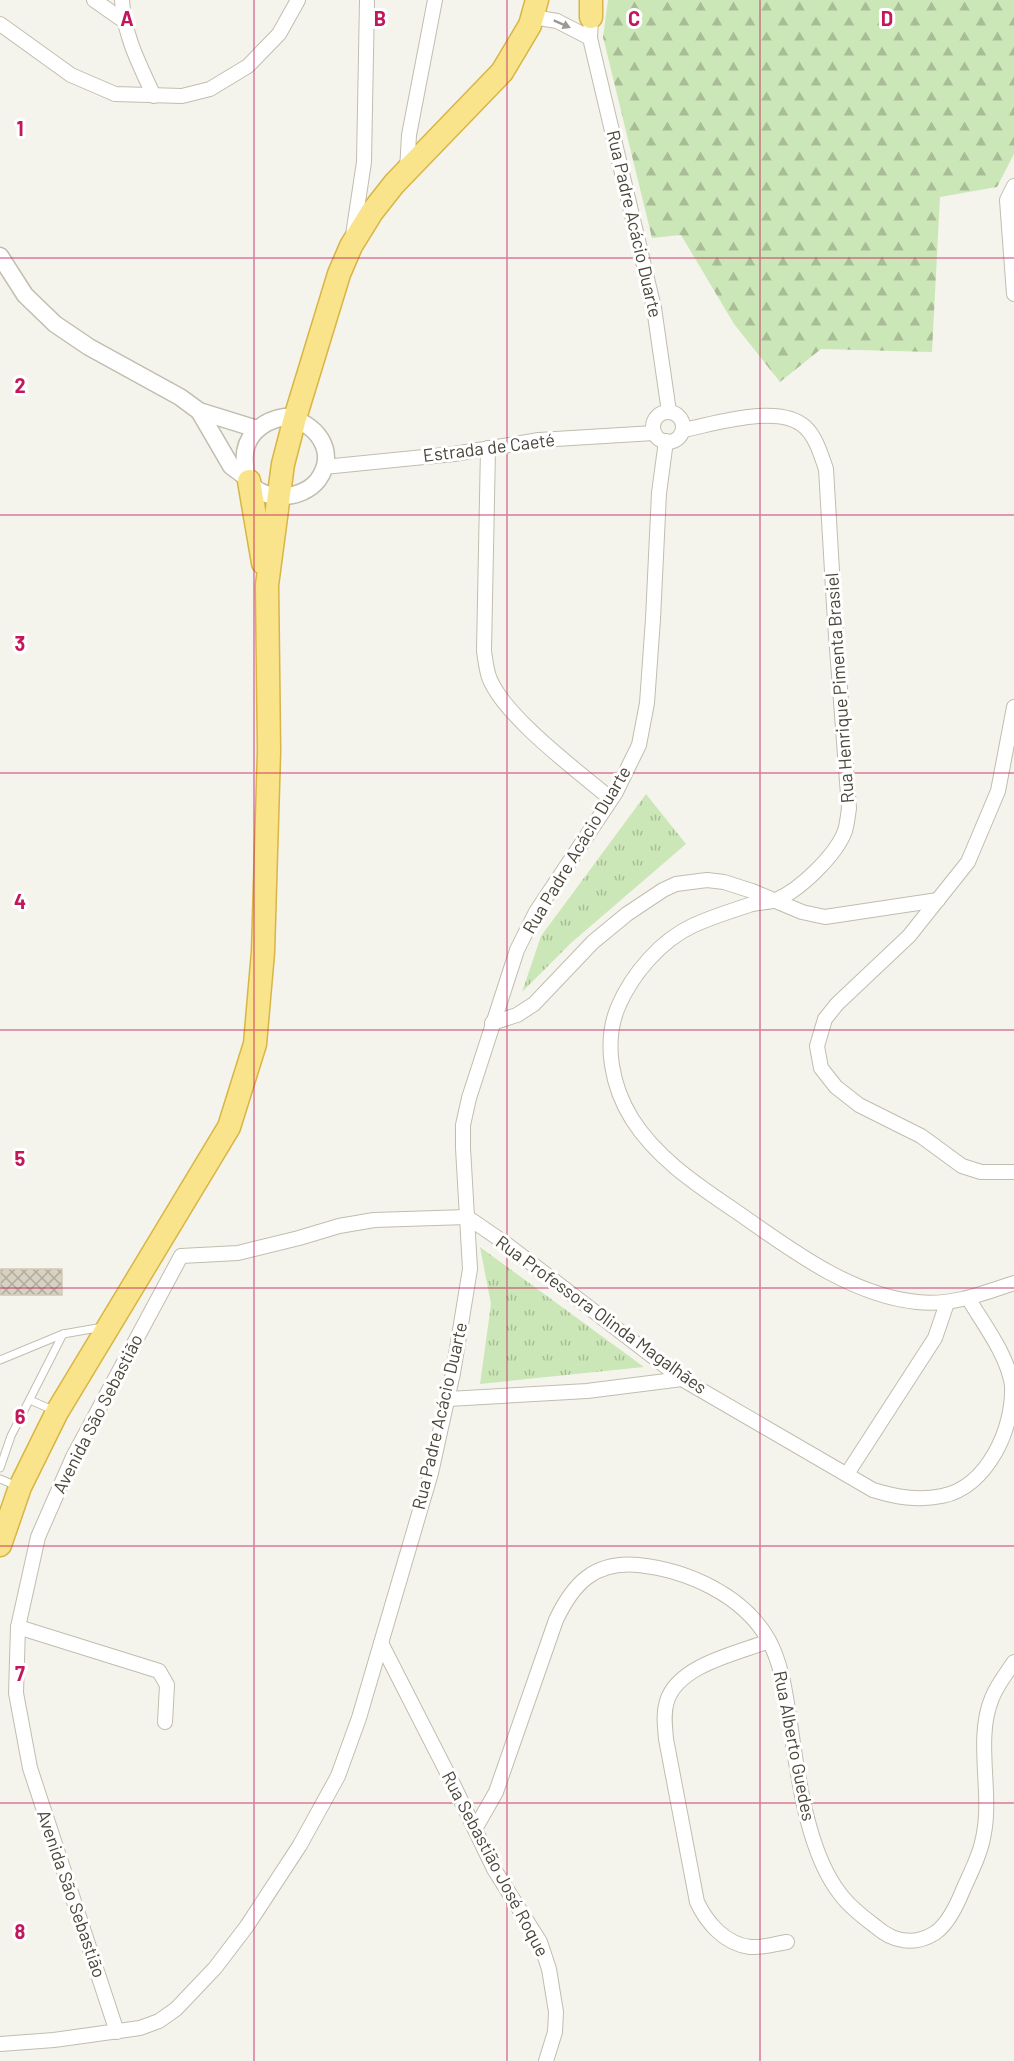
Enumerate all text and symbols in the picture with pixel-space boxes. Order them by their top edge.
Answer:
text: A [120,6,134,30]
text: B [374,6,386,30]
text: C [628,6,640,30]
text: D [881,6,893,30]
one-way arrow [554,20,571,29]
text: 1 [16,116,24,140]
street label: Rua Padre Acácio Duarte [603,128,667,320]
text: 2 [14,373,26,397]
street label: Estrada de Caeté [422,428,556,466]
street label: Rua Henrique Pimenta Brasiel [820,572,858,804]
text: 3 [15,631,25,655]
street label: Rua Padre Acácio Duarte [517,762,635,937]
text: 4 [14,889,26,913]
text: 5 [15,1146,26,1170]
street label: Rua Professora Olinda Magalhães [492,1230,711,1398]
street label: Rua Padre Acácio Duarte [407,1320,471,1512]
street label: Avenida São Sebastião [47,1330,147,1497]
text: 6 [15,1404,26,1428]
text: 7 [15,1661,25,1685]
street label: Rua Alberto Guedes [770,1669,820,1823]
street label: Rua Sebastião José Roque [438,1767,554,1960]
street label: Avenida São Sebastião [33,1807,111,1980]
text: 8 [15,1919,26,1943]

